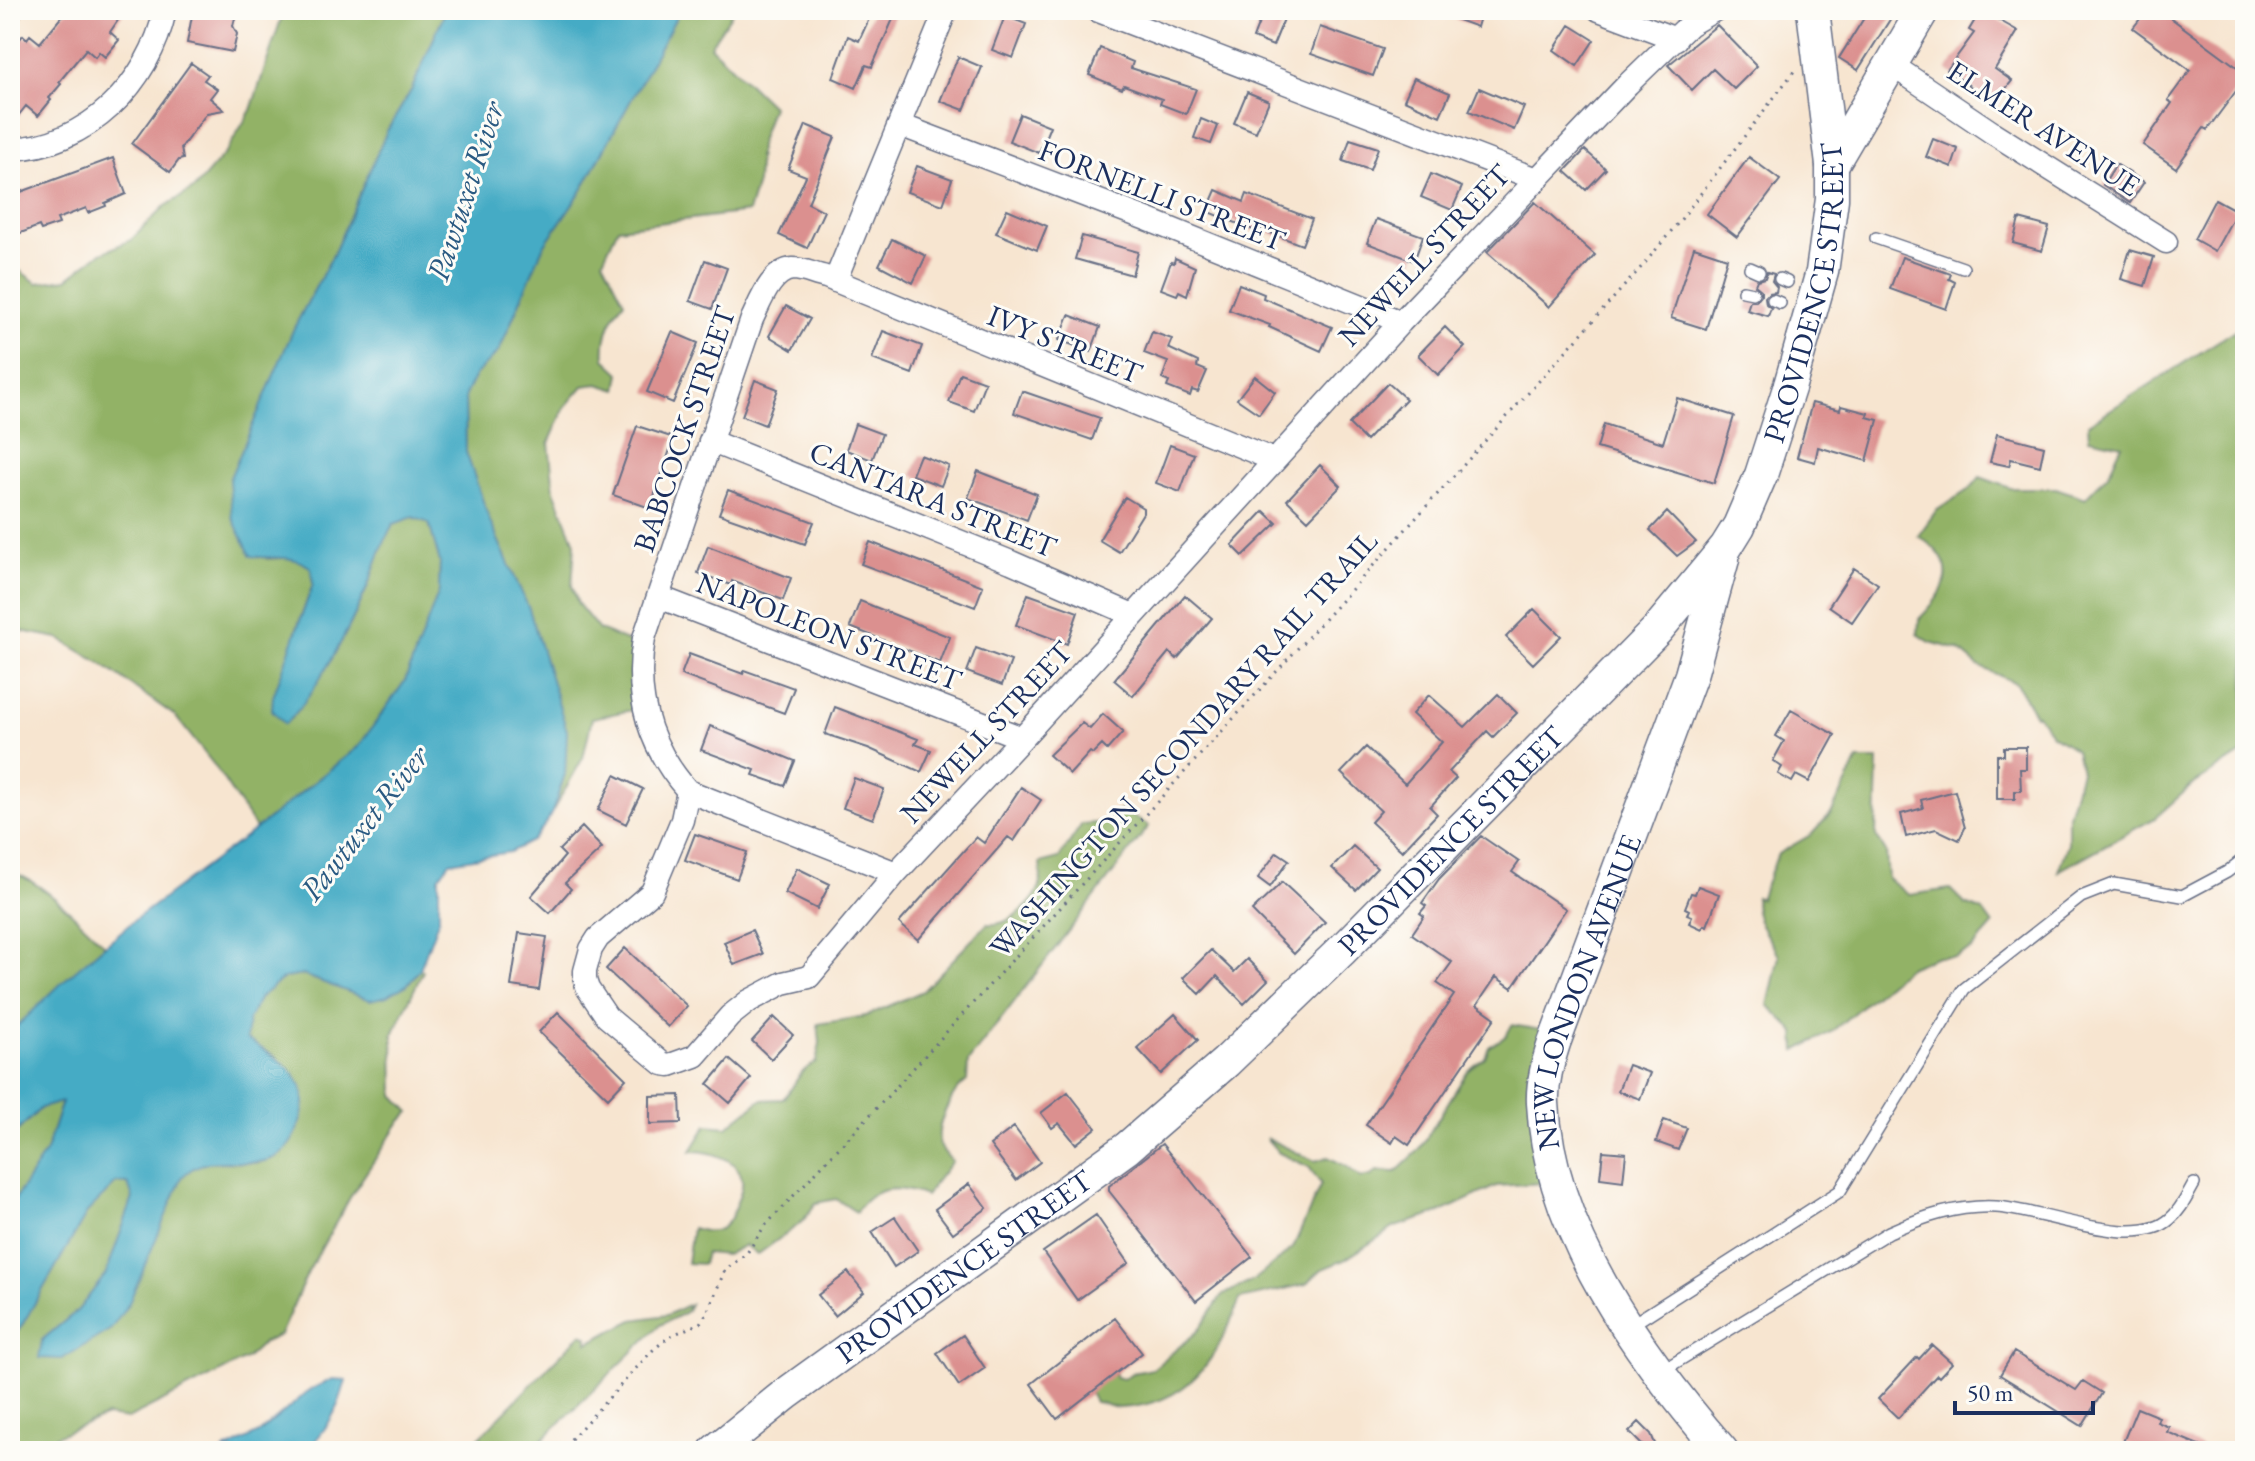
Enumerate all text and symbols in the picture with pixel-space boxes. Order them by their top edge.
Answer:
street label: ELMER AVENUE [1940,51,2148,205]
water label: Pawtuxet River [416,94,514,286]
street label: FORNELLI STREET [1033,130,1292,260]
street label: PROVIDENCE STREET [1753,139,1852,447]
street label: NEWELL STREET [1329,155,1519,354]
street label: IVY STREET [982,295,1149,393]
street label: BABCOCK STREET [624,300,745,557]
street label: CANTARA STREET [804,432,1063,567]
street label: WASHINGTON SECONDARY RAIL TRAIL [980,522,1386,966]
street label: NAPOLEON STREET [691,563,968,700]
street label: NEWELL STREET [891,632,1081,831]
street label: PROVIDENCE STREET [1328,716,1572,963]
water label: Pawtuxet River [290,735,439,909]
street label: NEW LONDON AVENUE [1523,829,1650,1153]
street label: PROVIDENCE STREET [828,1160,1100,1372]
scale bar [1955,1365,2093,1415]
text: 50 m [1967,1377,2014,1408]

